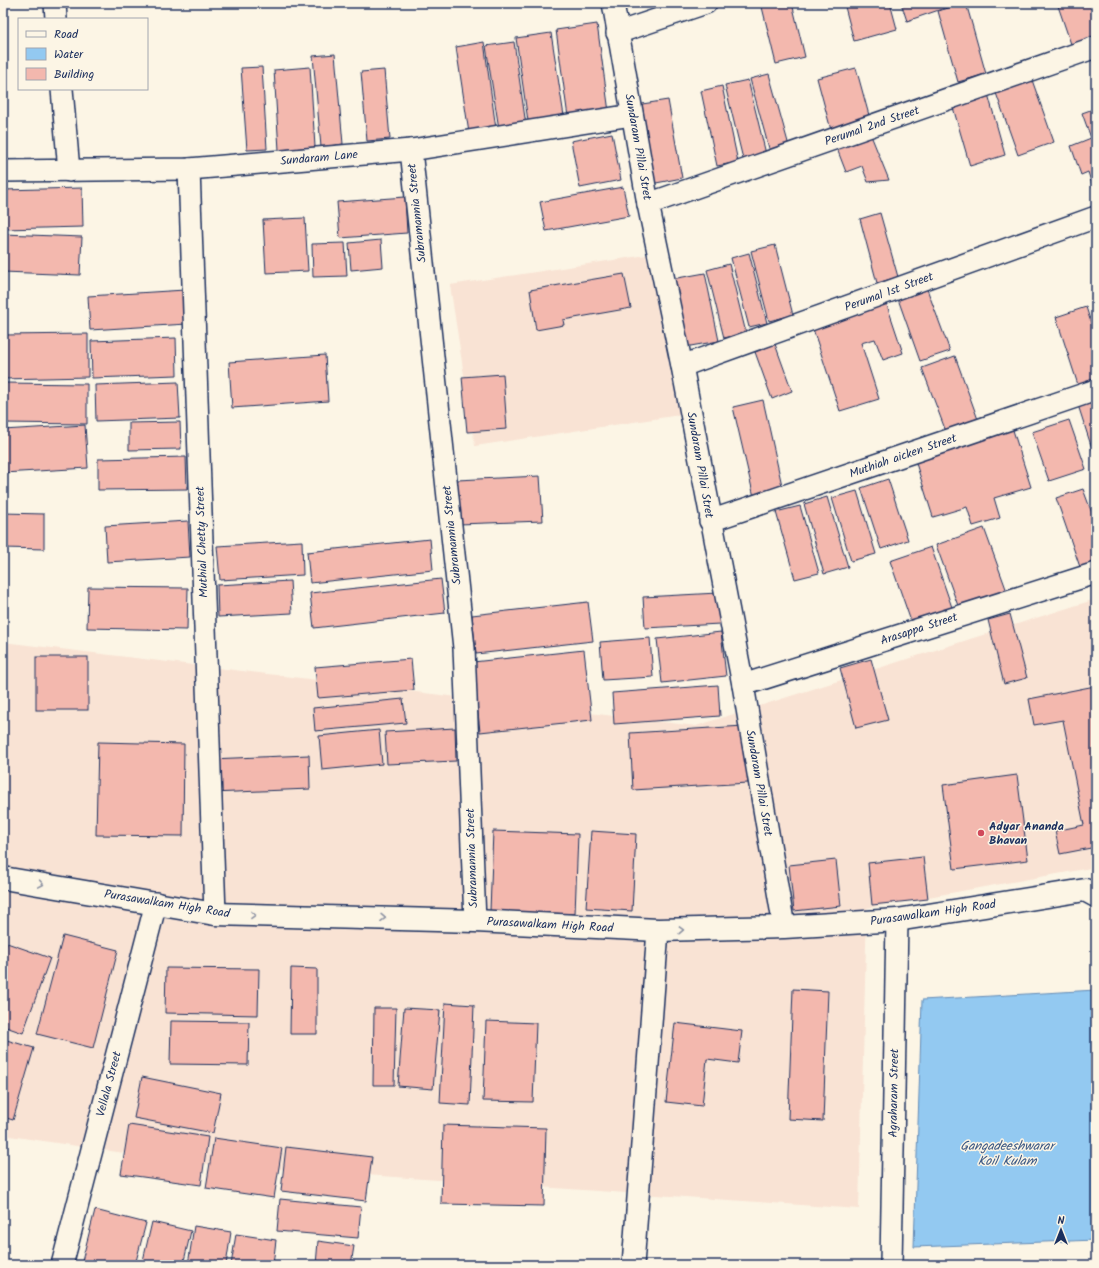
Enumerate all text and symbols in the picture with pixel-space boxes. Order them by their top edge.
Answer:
legend [18,18,148,90]
text: Road [54,25,79,44]
text: Water [54,45,84,64]
text: Building [54,65,94,84]
street label: Sundaram Pillai Stret [619,92,657,202]
street label: Perumal 2nd Street [822,101,922,151]
street label: Sundaram Lane [279,145,359,171]
street label: Subramannia Street [402,162,432,264]
street label: Perumal 1st Street [842,267,936,317]
street label: Sundaram Pillai Stret [681,410,719,520]
street label: Muthiah aicken Street [847,429,960,483]
street label: Subramannia Street [437,484,467,586]
street label: Muthial Chetty Street [191,485,213,598]
street label: Arasappa Street [878,607,960,650]
street label: Sundaram Pillai Stret [740,728,778,838]
street label: Subramannia Street [461,807,483,908]
place label: Adyar Ananda Bhavan [989,817,1064,850]
marker: Adyar Ananda Bhavan [976,828,986,838]
one-way arrow [38,879,45,888]
street label: Purasawalkam High Road [103,885,232,923]
street label: Purasawalkam High Road [869,895,998,931]
one-way arrow [250,911,256,919]
street label: Purasawalkam High Road [486,912,615,938]
one-way arrow [380,914,386,923]
one-way arrow [678,926,684,934]
street label: Agraharam Street [884,1048,904,1138]
street label: Vellala Street [91,1049,127,1119]
water label: Gangadeeshwarar Koil Kulam [960,1136,1056,1172]
north arrow [1041,1210,1081,1250]
text: N [1058,1212,1065,1230]

